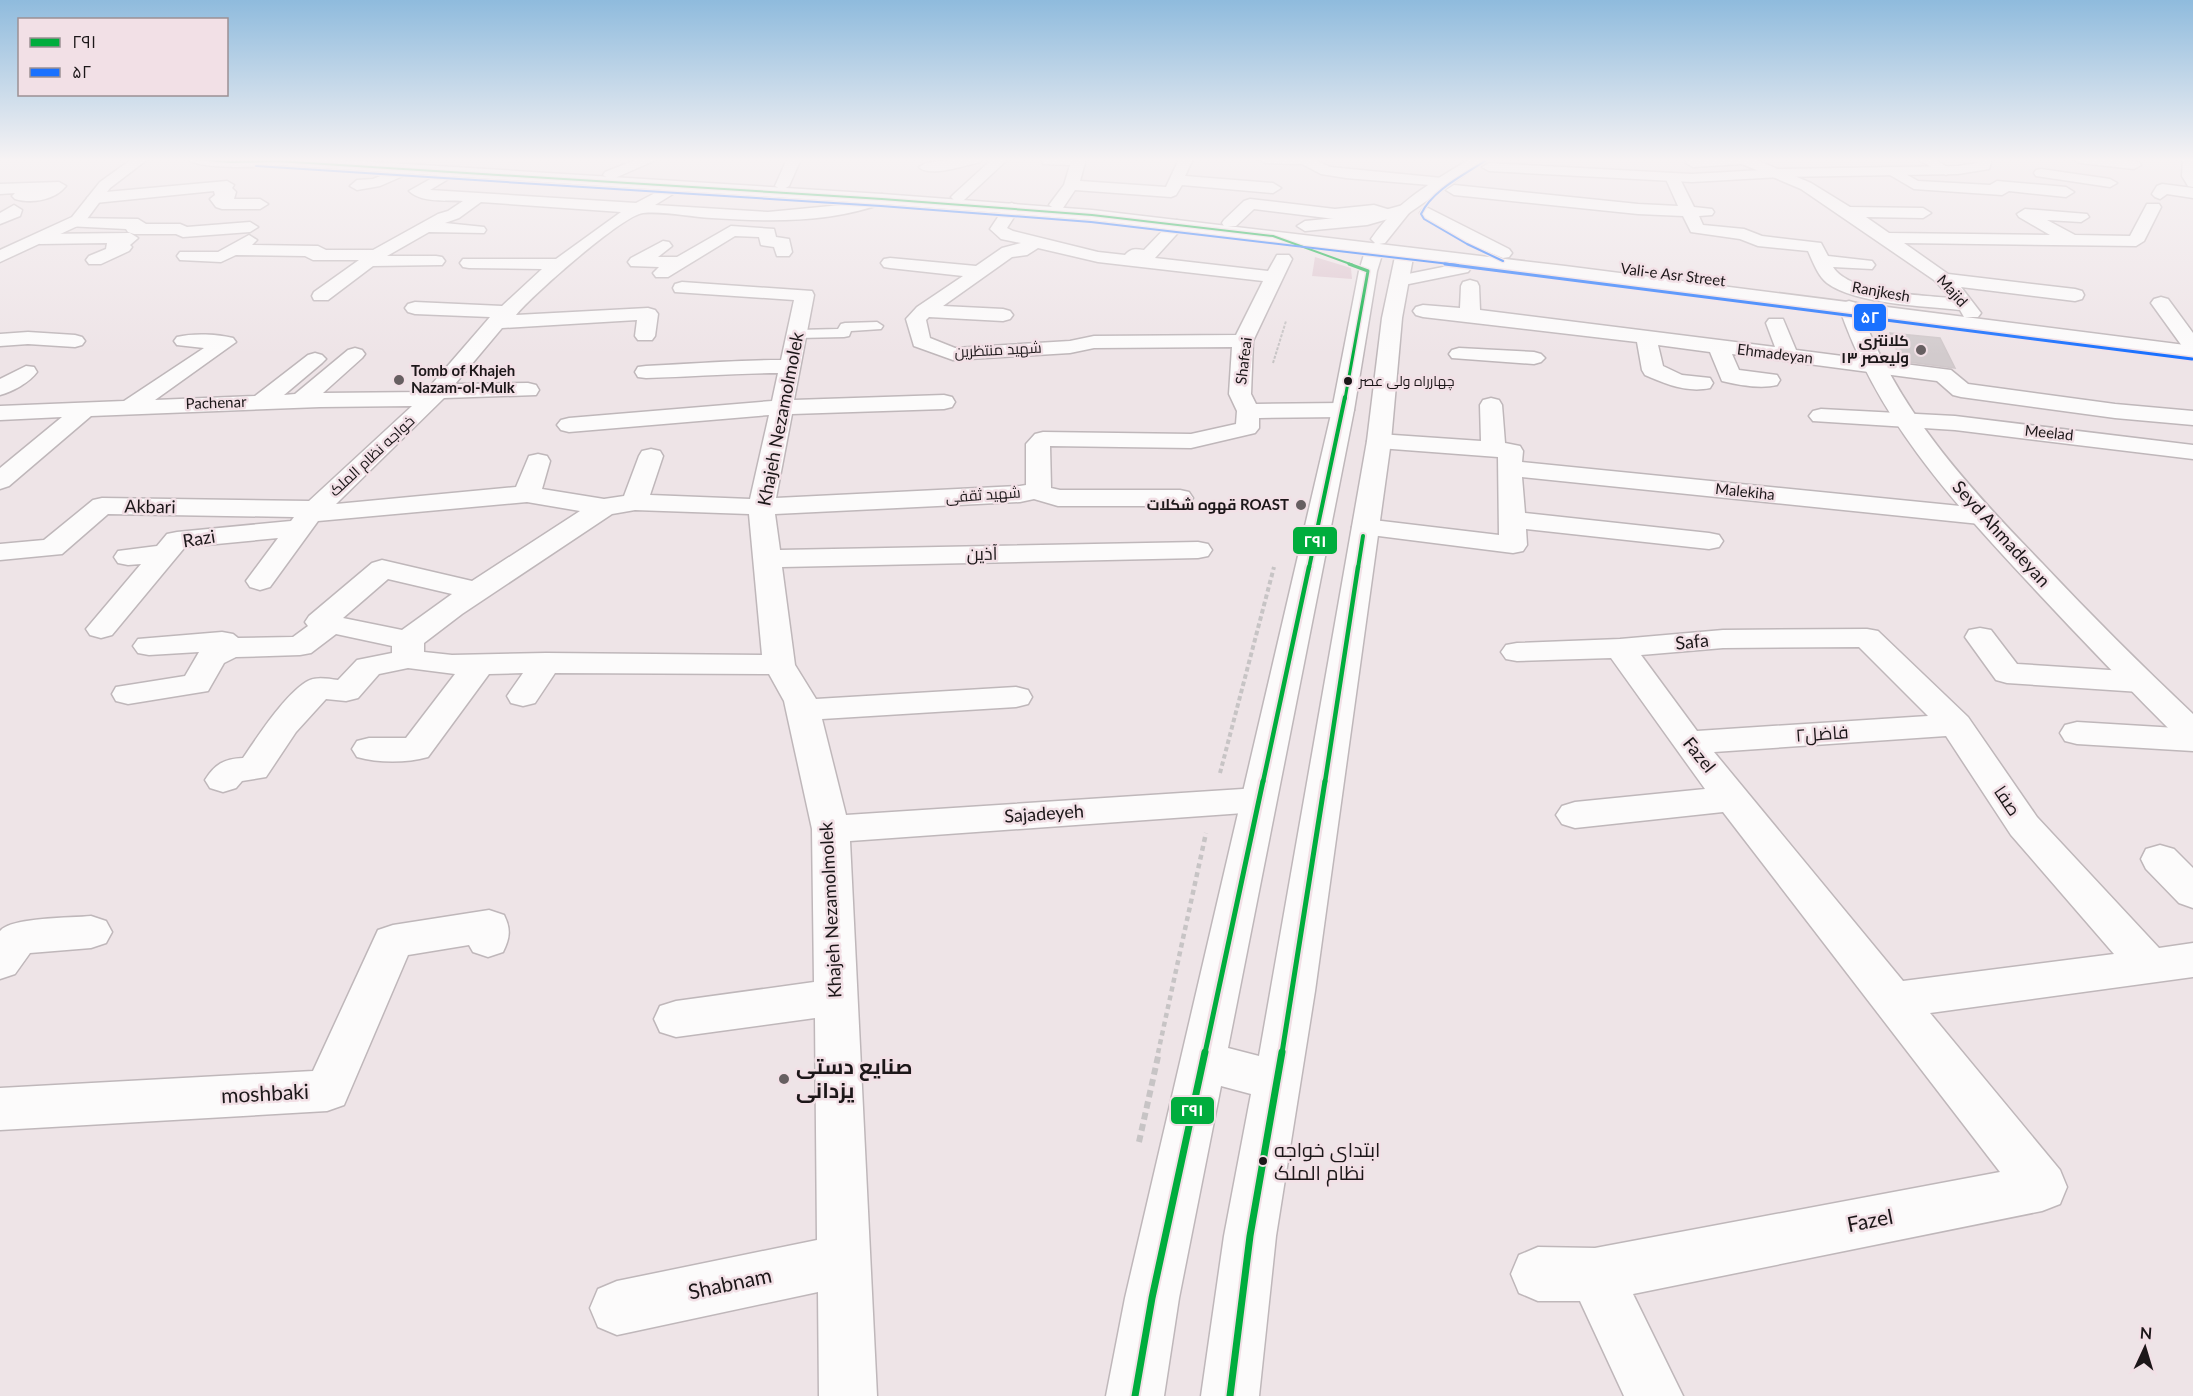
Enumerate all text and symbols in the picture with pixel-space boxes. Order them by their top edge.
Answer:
legend [18,18,228,96]
text: ۲۹۱ [72,30,96,52]
text: ۵۲ [72,60,91,82]
street label: Vali-e Asr Street [1620,259,1727,289]
street label: Majid [1934,271,1972,310]
street label: Ranjkesh [1851,277,1912,305]
line badge: ۵۲ [1853,303,1887,332]
text: ۵۲ [1861,307,1880,326]
street label: Khajeh Nezamolmolek [752,329,808,508]
place label: کلانتری ۱۳ ولیعصر [1841,331,1909,367]
street label: Shafeai [1231,336,1255,386]
street label: شهید منتظرین [954,338,1042,362]
street label: Ehmadeyan [1736,339,1814,367]
marker: کلانتری ۱۳ ولیعصر [1914,343,1928,357]
place label: Tomb of Khajeh Nazam-ol-Mulk [411,361,516,396]
place label: چهارراه ولی عصر [1358,372,1454,391]
marker: Tomb of Khajeh Nazam-ol-Mulk [392,373,406,387]
marker: چهارراه ولی عصر [1342,375,1354,387]
street label: Pachenar [185,392,247,412]
street label: خواجه نظام الملک [325,411,419,501]
street label: Meelad [2024,420,2074,444]
street label: Seyd Ahmadeyan [1948,476,2055,591]
street label: Malekiha [1714,479,1776,503]
street label: شهید ثقفی [945,482,1021,508]
street label: Akbari [124,495,176,517]
place label: قهوه شکلات ROAST [1147,495,1289,514]
marker: قهوه شکلات ROAST [1294,498,1308,512]
street label: Razi [181,525,217,551]
line badge: ۲۹۱ [1292,526,1338,555]
text: ۲۹۱ [1303,531,1327,550]
street label: آذین [966,542,998,565]
street label: Safa [1674,628,1710,654]
street label: فاضل۲ [1795,720,1849,747]
street label: Fazel [1679,732,1721,777]
street label: صفا [1990,781,2026,820]
street label: Sajadeyeh [1003,799,1084,827]
street label: Khajeh Nezamolmolek [814,820,846,999]
place label: صنایع دستی یزدانی [796,1053,913,1103]
marker: صنایع دستی یزدانی [777,1072,791,1086]
street label: moshbaki [220,1078,309,1107]
line badge: ۲۹۱ [1170,1096,1215,1125]
text: ۲۹۱ [1180,1100,1204,1119]
place label: ابتدای خواجه نظام الملک [1274,1137,1380,1187]
marker: ابتدای خواجه نظام الملک [1257,1155,1269,1167]
street label: Fazel [1845,1203,1895,1236]
street label: Shabnam [686,1262,774,1304]
north arrow [2115,1318,2175,1378]
text: N [2139,1323,2153,1342]

